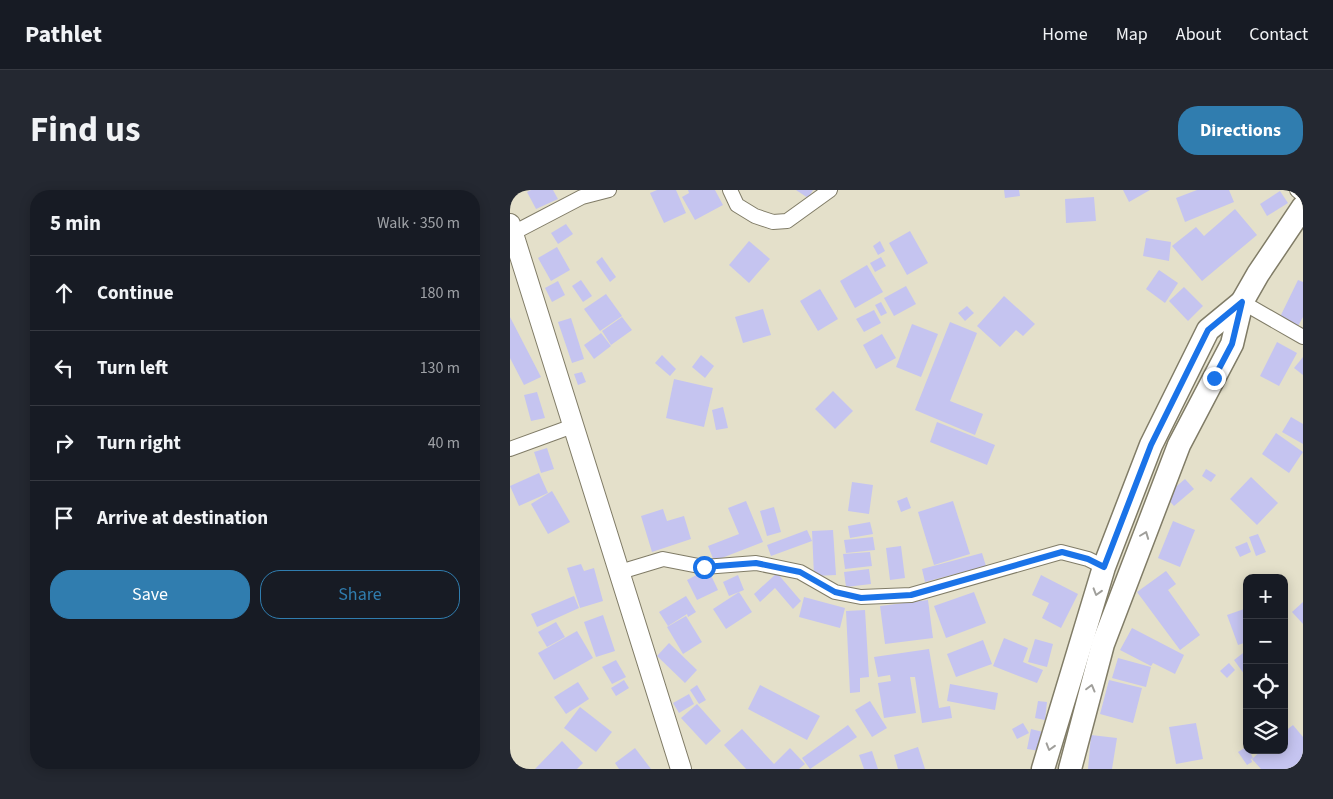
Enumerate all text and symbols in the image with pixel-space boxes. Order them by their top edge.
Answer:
text: Pathlet [25,17,102,52]
text: Home [1042,22,1088,47]
text: Map [1116,22,1148,47]
text: About [1176,22,1221,47]
text: Contact [1249,22,1308,47]
text: Find us [30,105,140,155]
button: Directions [1178,106,1303,155]
text: 5 min [50,208,101,238]
text: Walk · 350 m [377,212,460,234]
icon: ahead [50,279,78,307]
text: Continue [97,280,174,307]
text: 180 m [420,282,460,304]
icon: left [50,354,78,382]
text: Turn left [97,355,168,382]
text: 130 m [420,357,460,379]
route end [1203,367,1226,390]
icon: right [50,429,78,457]
text: Turn right [97,430,181,457]
text: 40 m [428,432,460,454]
icon: arrive [50,504,78,532]
text: Arrive at destination [97,505,268,532]
one-way arrow [1139,531,1149,540]
route start [693,556,716,579]
button: Save [50,570,250,619]
button: Share [260,570,460,619]
map controls [1243,574,1288,754]
button: + [1243,574,1288,619]
one-way arrow [1092,587,1102,595]
button: − [1243,619,1288,664]
button: locate [1243,664,1288,709]
one-way arrow [1086,685,1096,693]
button: layers [1243,709,1288,754]
one-way arrow [1045,743,1055,751]

